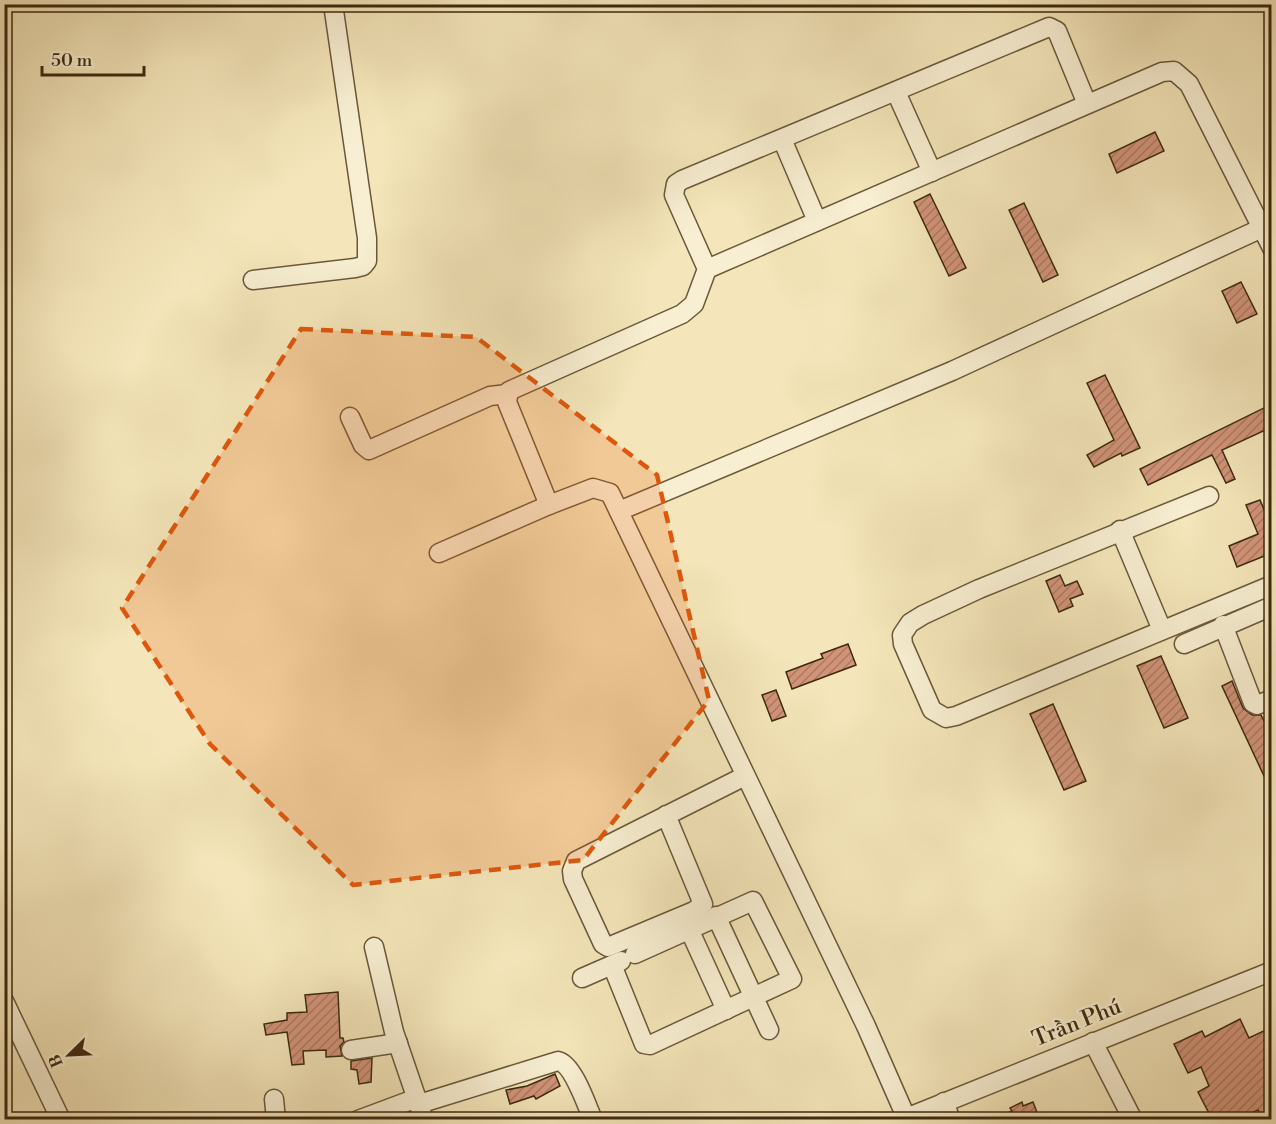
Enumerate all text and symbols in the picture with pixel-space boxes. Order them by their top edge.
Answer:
scale bar [42,39,144,77]
text: 50 m [51,49,93,72]
street label: Trần Phú [1029,993,1126,1053]
north arrow [39,1025,99,1085]
text: B [45,1051,68,1070]

